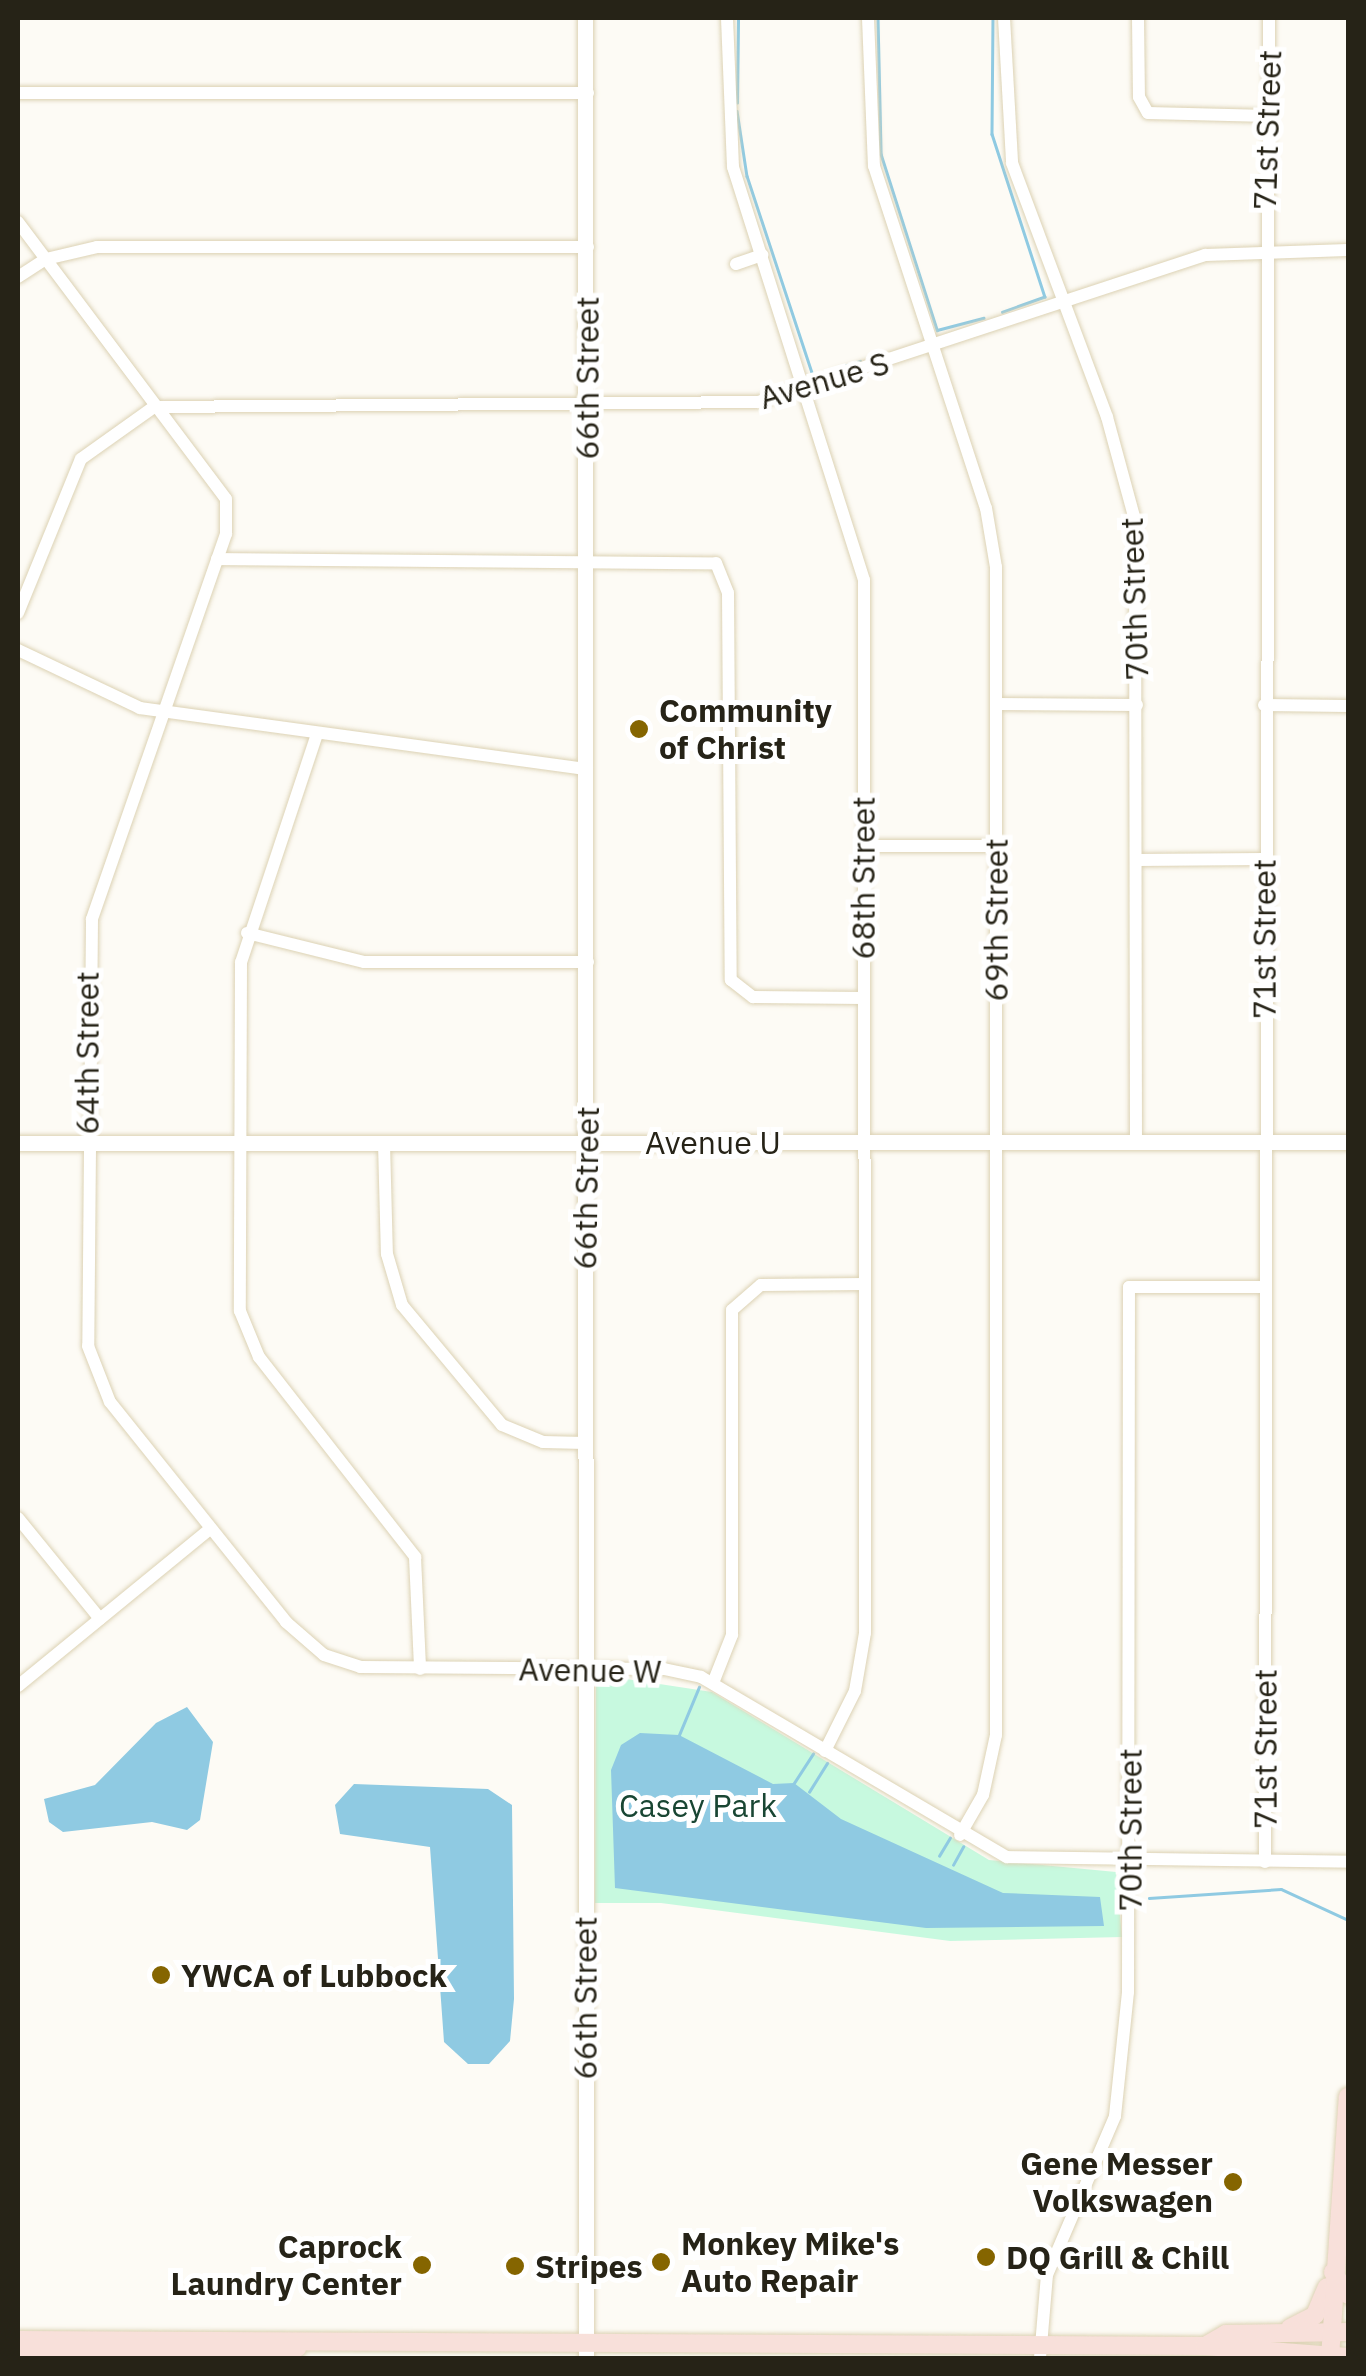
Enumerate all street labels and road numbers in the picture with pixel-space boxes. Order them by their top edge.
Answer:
street label: 71st Street [1245,49,1289,211]
street label: 66th Street [568,296,606,460]
street label: Avenue S [755,343,893,417]
street label: 70th Street [1112,517,1156,681]
street label: 68th Street [844,796,882,960]
street label: 69th Street [977,838,1015,1002]
street label: 71st Street [1245,859,1283,1019]
street label: 64th Street [68,971,106,1135]
street label: 66th Street [565,1106,607,1270]
street label: Avenue U [645,1123,781,1161]
street label: Avenue W [518,1650,662,1690]
street label: 71st Street [1246,1669,1284,1829]
street label: 70th Street [1111,1748,1149,1912]
street label: 66th Street [566,1916,604,2080]

